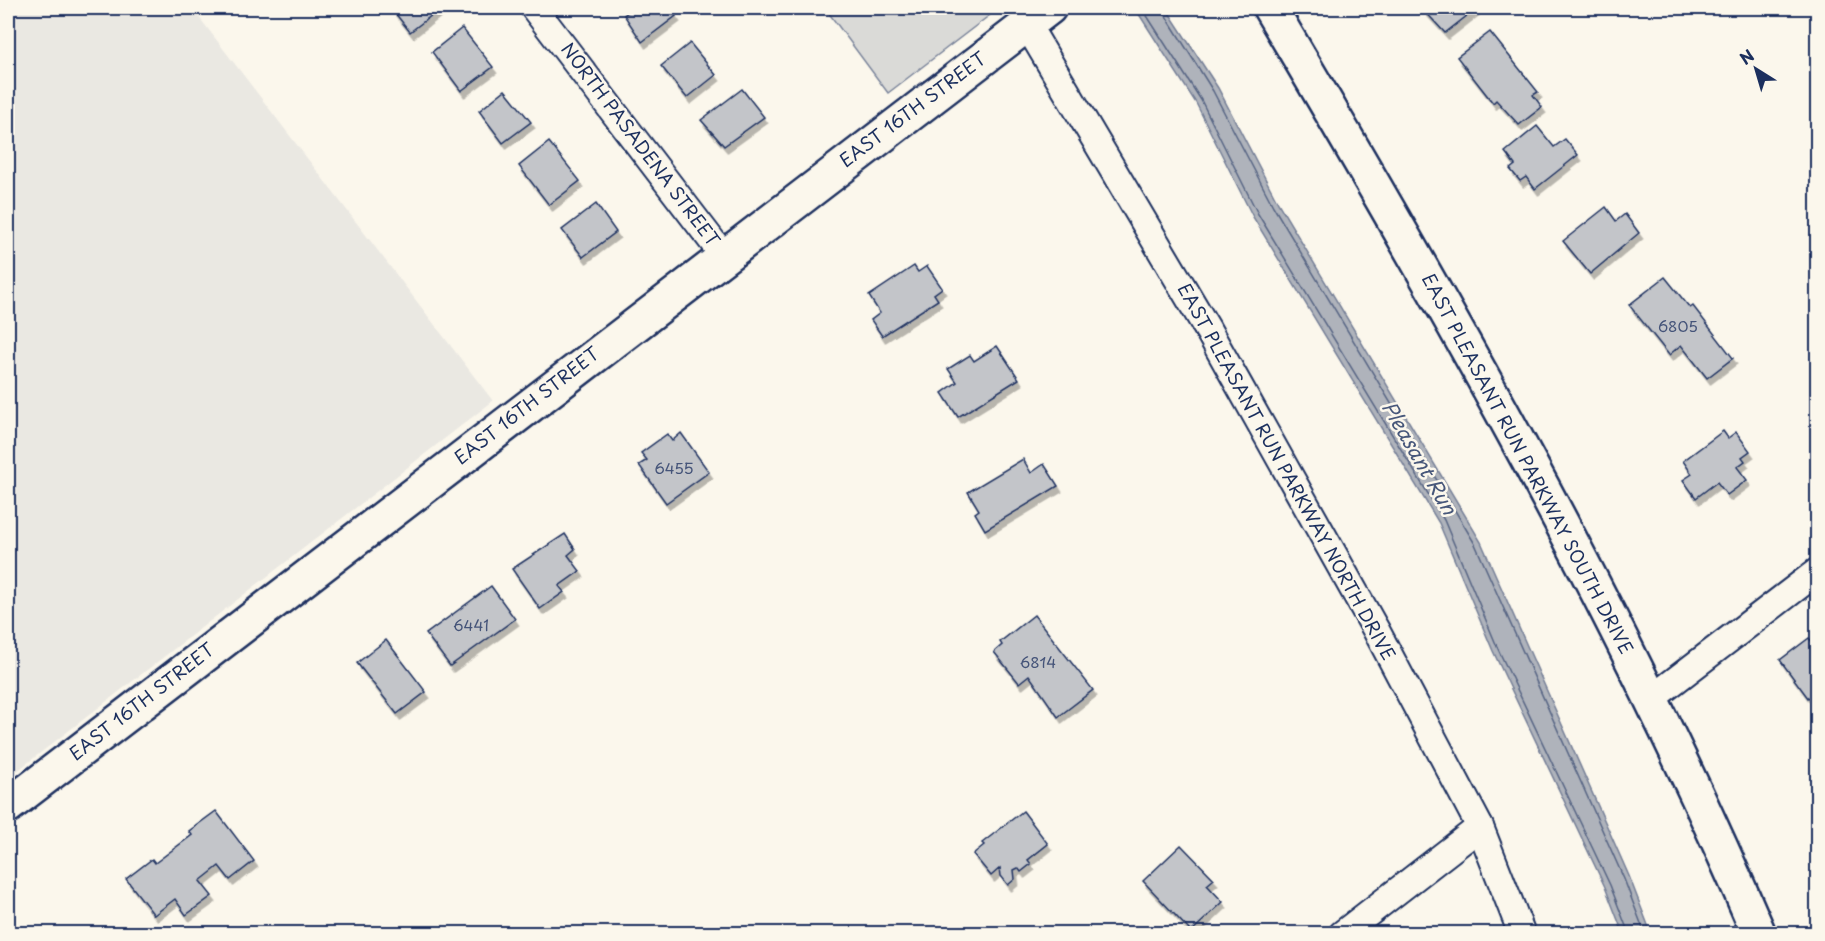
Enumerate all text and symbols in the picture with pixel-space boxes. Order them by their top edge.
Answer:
street label: NORTH PASADENA STREET [555,36,727,252]
north arrow [1726,39,1786,99]
text: N [1734,43,1759,70]
street label: EAST 16TH STREET [833,44,992,173]
street label: EAST PLEASANT RUN PARKWAY SOUTH DRIVE [1416,268,1641,658]
street label: EAST PLEASANT RUN PARKWAY NORTH DRIVE [1172,278,1403,665]
house number: 6805 [1658,314,1698,337]
street label: EAST 16TH STREET [448,339,605,470]
water label: Pleasant Run [1375,395,1465,521]
house number: 6455 [654,456,694,479]
house number: 6441 [453,613,489,636]
street label: EAST 16TH STREET [63,635,220,766]
house number: 6814 [1020,650,1056,673]

